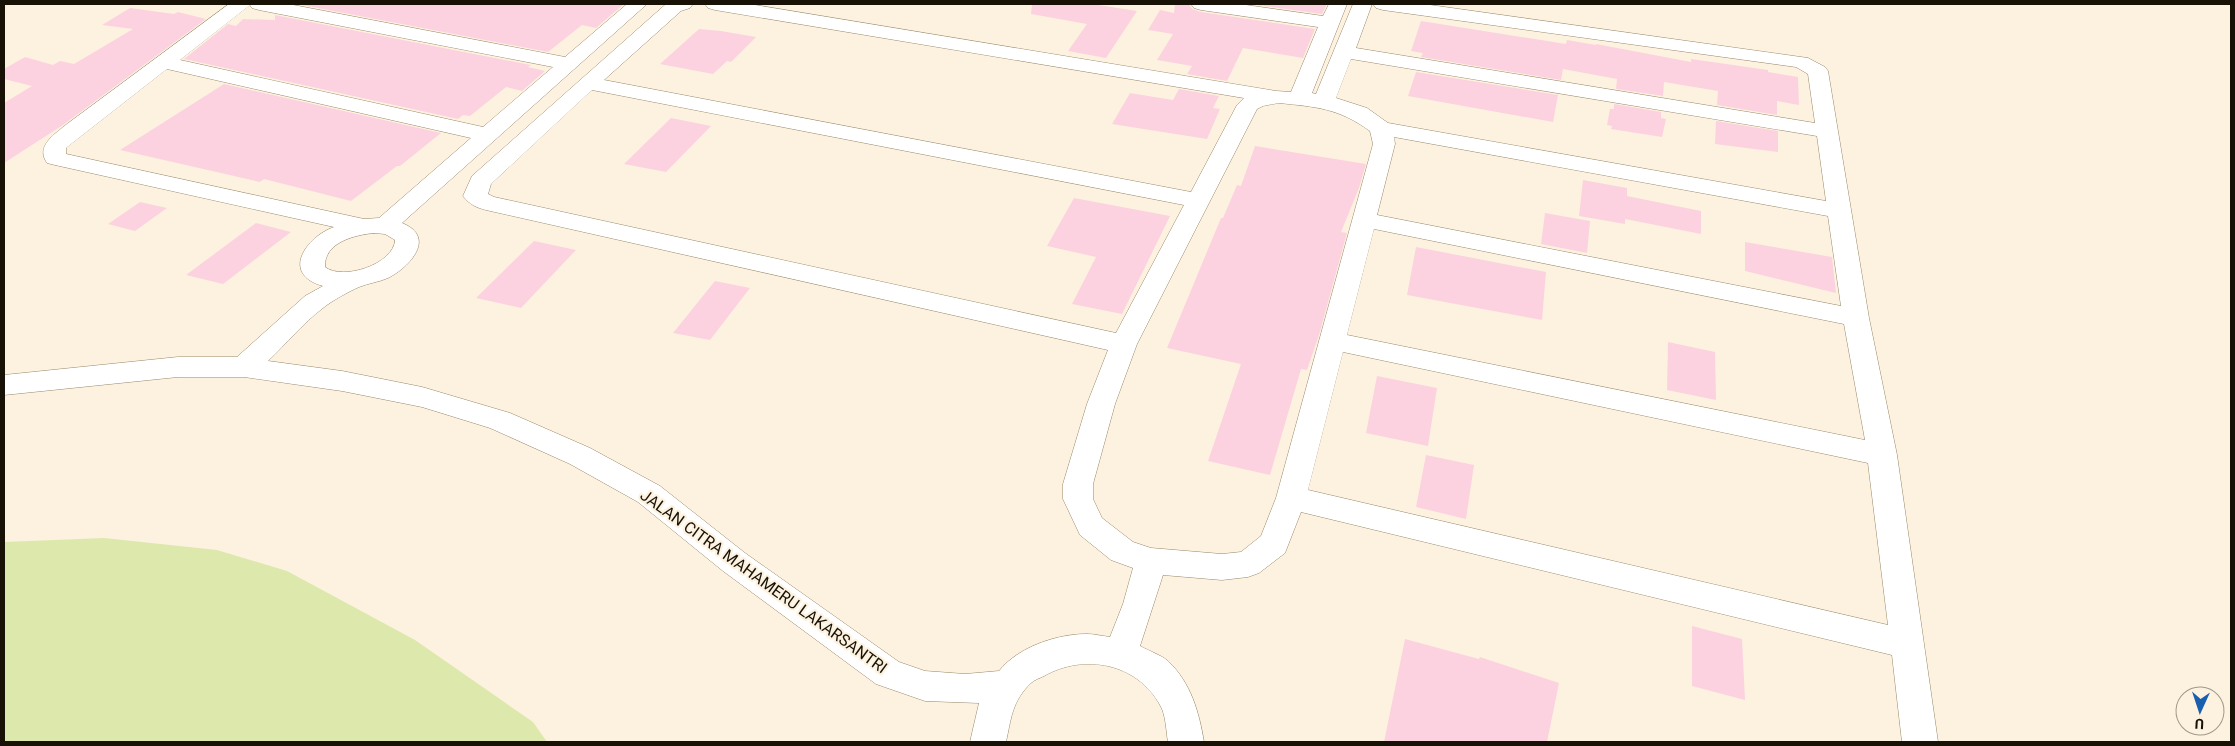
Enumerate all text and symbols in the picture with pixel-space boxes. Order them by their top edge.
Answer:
street label: JALAN CITRA MAHAMERU LAKARSANTRI [637,485,891,677]
north arrow [2175,686,2225,736]
text: U [2194,716,2204,732]

